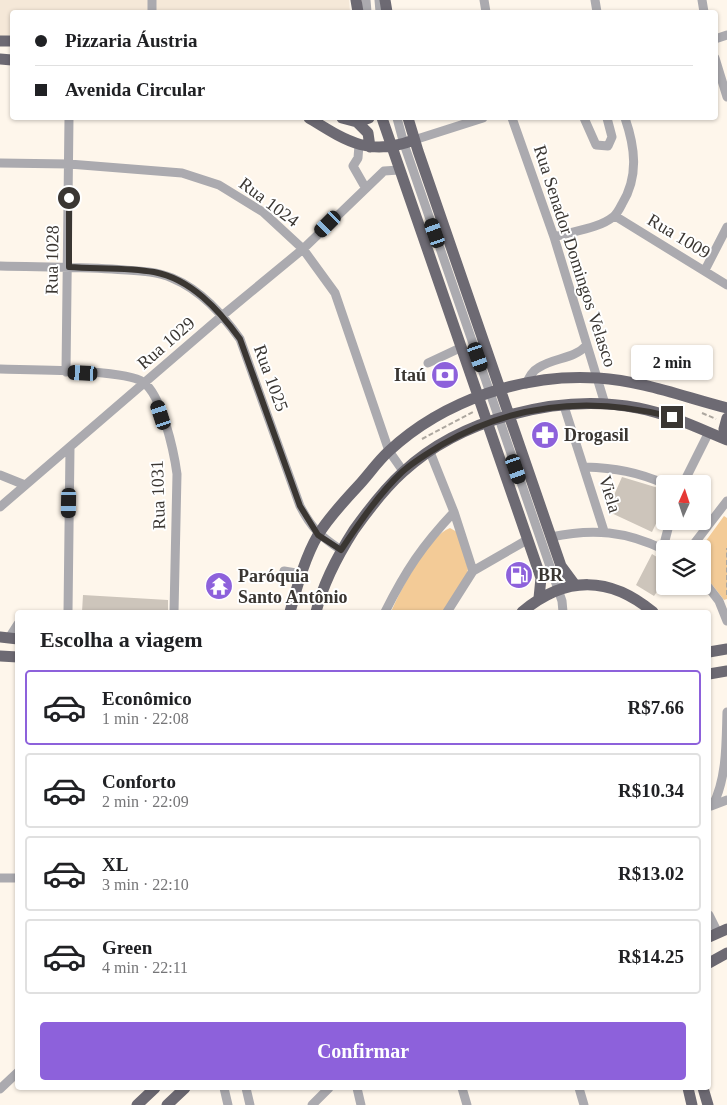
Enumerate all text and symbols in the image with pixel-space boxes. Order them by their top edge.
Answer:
text: Pizzaria Áustria [65,30,197,51]
text: Avenida Circular [65,79,205,100]
street label: Rua Senador Domingos Velasco [530,143,620,369]
street label: Rua 1024 [235,173,303,231]
route start [58,187,80,209]
car [312,208,343,240]
street label: Rua 1009 [644,210,714,262]
car [423,216,446,250]
street label: Rua 1028 [41,225,63,295]
street label: Rua 1029 [133,313,199,373]
car [466,340,489,374]
street label: Rua 1025 [250,342,292,414]
callout: 2 min [631,344,713,380]
text: 2 min [653,354,691,371]
bank icon: Itaú [430,360,460,390]
car [67,365,98,381]
place label: Itaú [394,365,426,385]
car [149,398,172,432]
route end [661,406,683,428]
pharmacy icon: Drogasil [530,420,560,450]
place label: Drogasil [564,425,629,445]
car [504,452,527,486]
street label: Rua 1031 [147,460,169,530]
street label: Viela [595,473,625,515]
north arrow [656,475,711,530]
map controls [656,475,711,595]
car [61,488,76,518]
button: layers [656,540,711,595]
fuel station icon: BR [504,560,534,590]
place label: BR [538,565,564,585]
place label: Paróquia Santo Antônio [238,566,348,607]
temple icon: Paróquia Santo Antônio [204,571,234,601]
text: Escolha a viagem [40,627,203,652]
icon: car [42,685,87,730]
text: Econômico [102,688,192,709]
text: R$7.66 [628,697,684,718]
text: 1 min · 22:08 [102,710,189,727]
icon: car [42,768,87,813]
text: Conforto [102,771,176,792]
text: R$10.34 [618,780,684,801]
text: 2 min · 22:09 [102,793,189,810]
icon: car [42,851,87,896]
text: XL [102,854,128,875]
text: R$13.02 [618,863,684,884]
text: 3 min · 22:10 [102,876,189,893]
icon: car [42,934,87,979]
text: Green [102,937,152,958]
text: R$14.25 [618,946,684,967]
text: 4 min · 22:11 [102,959,188,976]
button: Confirmar [40,1022,686,1080]

